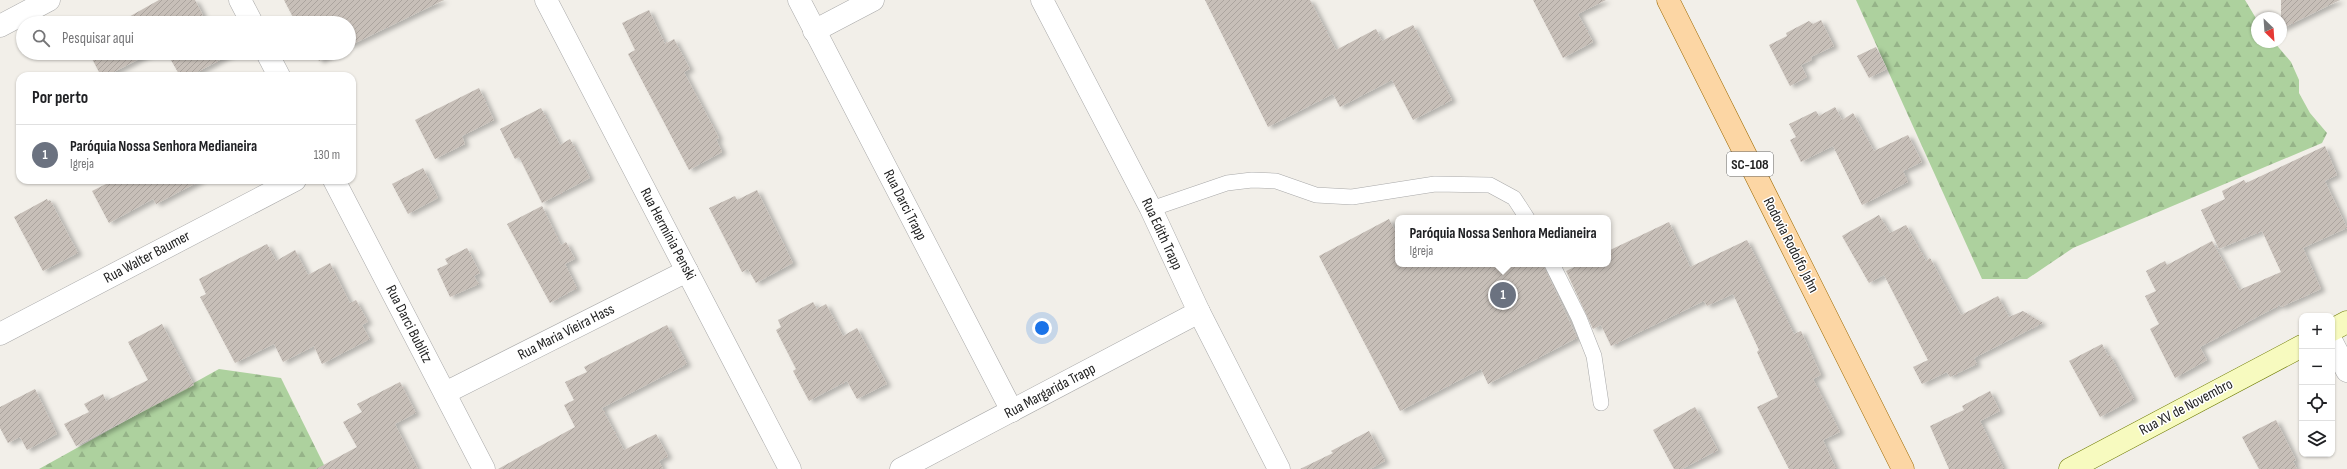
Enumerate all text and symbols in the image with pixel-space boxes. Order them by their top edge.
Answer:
north arrow [2251,12,2287,48]
search box [16,16,356,60]
icon: search [30,27,52,49]
text: Pesquisar aqui [62,29,134,48]
text: Por perto [32,88,88,108]
text: Paróquia Nossa Senhora Medianeira [70,137,257,156]
text: 1 [42,147,48,163]
text: 130 m [314,147,340,163]
road number: SC-108 [1727,152,1773,176]
text: Igreja [70,156,94,172]
street label: Rua Darci Trapp [879,166,931,244]
street label: Rua Hermínia Penski [636,185,700,284]
street label: Rodovia Rodolfo Jahn [1759,194,1823,296]
street label: Rua Edith Trapp [1137,195,1187,273]
popup [1395,215,1611,267]
text: Paróquia Nossa Senhora Medianeira [1409,224,1597,243]
street label: Rua Walter Baumer [101,226,194,288]
text: Igreja [1409,243,1433,259]
pin: 1 [1490,280,1516,310]
street label: Rua Darci Bublitz [381,282,437,367]
street label: Rua Maria Vieira Hass [515,299,617,365]
map controls [2299,313,2335,457]
button: + [2299,313,2335,349]
your location [1032,318,1052,338]
button: − [2299,349,2335,385]
street label: Rua Margarida Trapp [1001,359,1099,423]
street label: Rua XV de Novembro [2136,374,2236,440]
button: locate [2299,385,2335,421]
button: layers [2299,421,2335,457]

